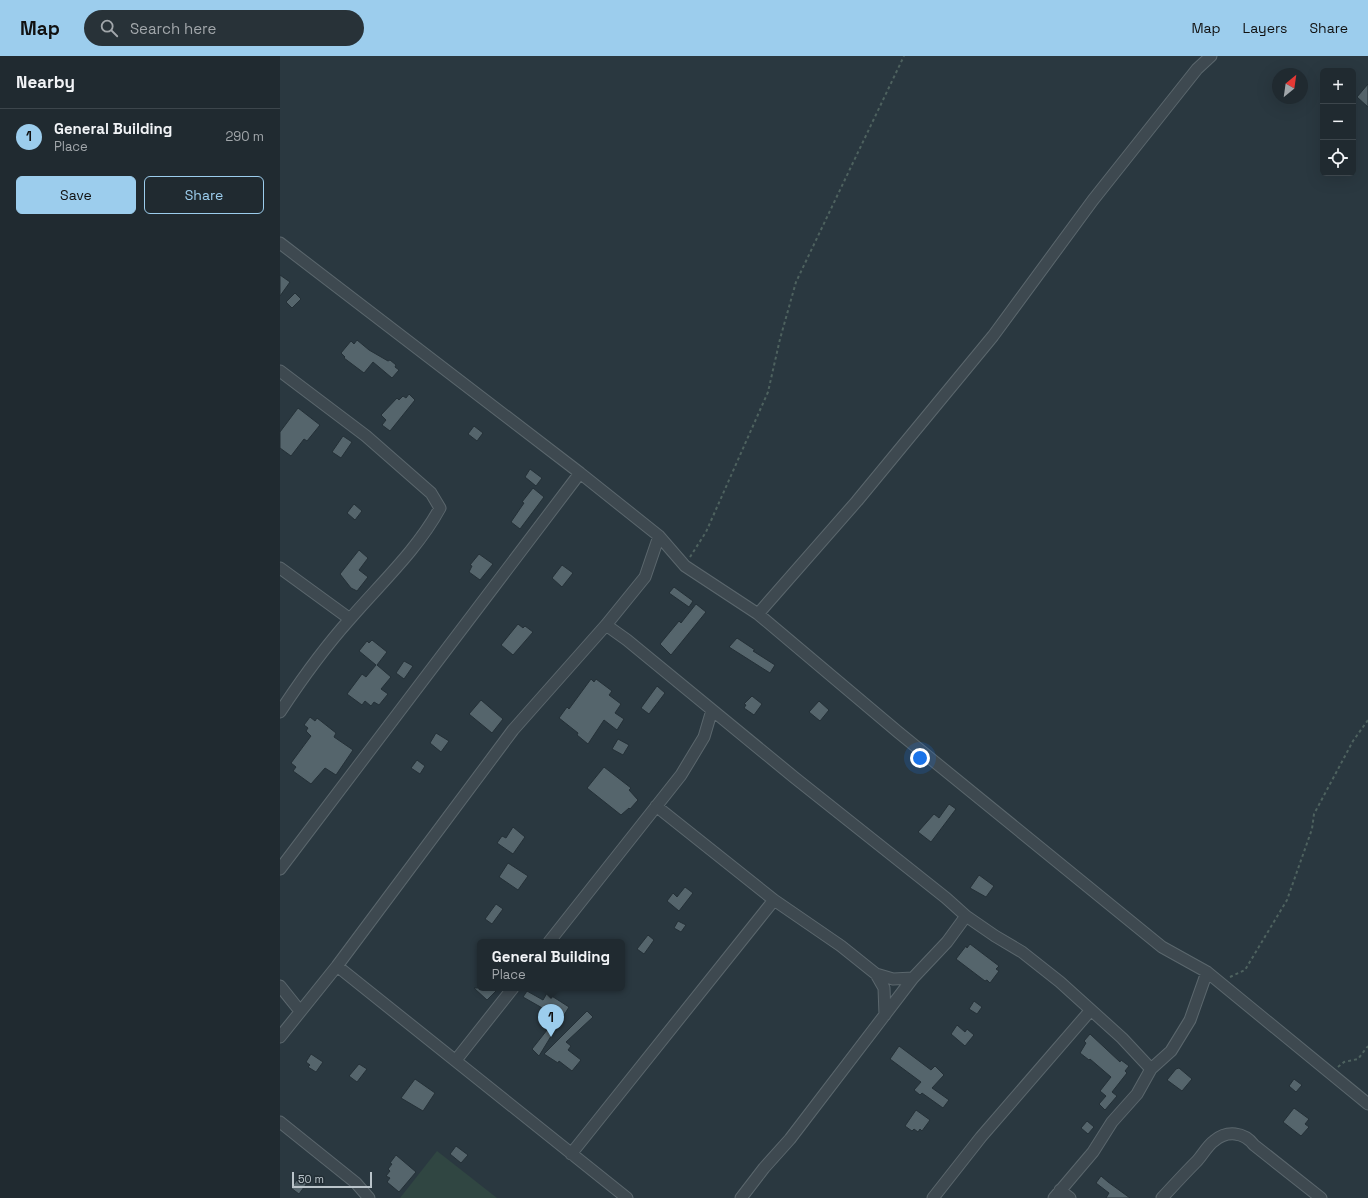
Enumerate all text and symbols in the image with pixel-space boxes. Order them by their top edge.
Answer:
search box [84,10,364,46]
text: Map [20,16,60,41]
icon: search [98,17,120,39]
text: Search here [130,19,216,38]
text: Map [1191,19,1221,37]
text: Layers [1243,19,1287,37]
text: Share [1309,19,1348,37]
north arrow [1272,68,1308,104]
map controls [1320,68,1356,176]
button: + [1320,68,1356,104]
text: Nearby [16,71,75,93]
button: − [1320,104,1356,140]
text: General Building [54,119,172,138]
text: 1 [26,128,32,145]
text: 290 m [225,128,264,145]
text: Place [54,138,88,155]
button: locate [1320,140,1356,176]
button: Save [16,176,136,214]
button: Share [144,176,264,214]
your location [910,748,930,768]
popup [477,939,625,991]
text: General Building [492,947,610,966]
text: Place [492,966,526,983]
pin: 1 [538,1004,564,1037]
scale bar [292,1170,372,1189]
text: 50 m [298,1172,324,1186]

